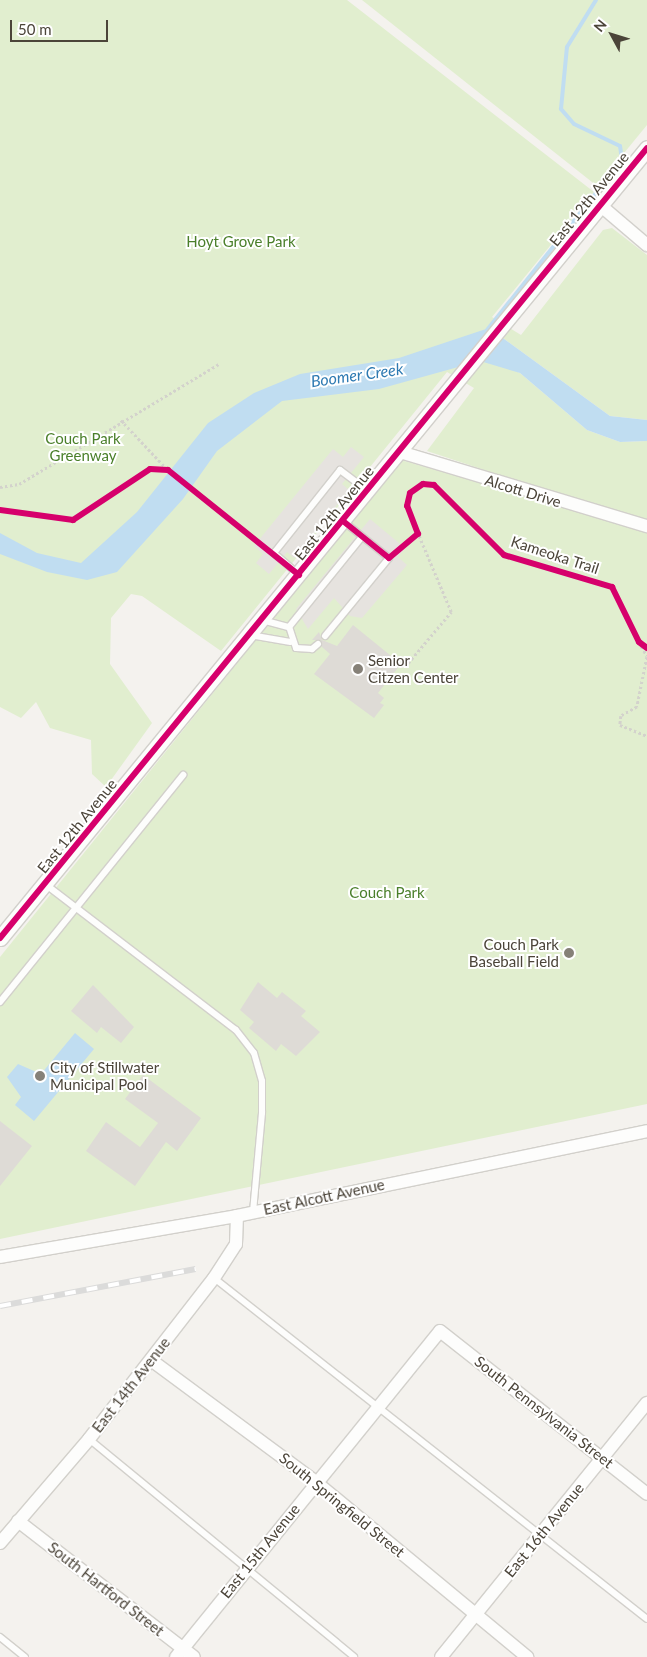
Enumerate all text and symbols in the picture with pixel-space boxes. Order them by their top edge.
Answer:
scale bar [12,10,110,42]
north arrow [587,10,637,60]
text: N [590,16,610,35]
text: 50 m [18,20,52,38]
street label: East 12th Avenue [545,148,633,250]
park label: Hoyt Grove Park [186,233,296,251]
water label: Boomer Creek [309,359,405,391]
park label: Couch Park Greenway [45,429,121,464]
street label: East 12th Avenue [290,462,378,564]
street label: Alcott Drive [483,471,563,511]
street label: Kameoka Trail [508,532,602,578]
place label: Senior Citzen Center [368,651,459,686]
marker: Senior Citzen Center [352,663,364,675]
street label: East 12th Avenue [33,775,121,877]
park label: Couch Park [349,884,425,902]
place label: Couch Park Baseball Field [469,935,559,970]
marker: Couch Park Baseball Field [563,947,575,959]
place label: City of Stillwater Municipal Pool [50,1058,160,1093]
marker: City of Stillwater Municipal Pool [34,1070,46,1082]
street label: East Alcott Avenue [261,1175,387,1219]
street label: East 14th Avenue [88,1334,174,1436]
street label: South Pennsylvania Street [471,1352,617,1472]
street label: South Springfield Street [276,1449,408,1561]
street label: East 16th Avenue [500,1479,588,1581]
street label: East 15th Avenue [216,1500,304,1602]
street label: South Hartford Street [44,1538,168,1640]

